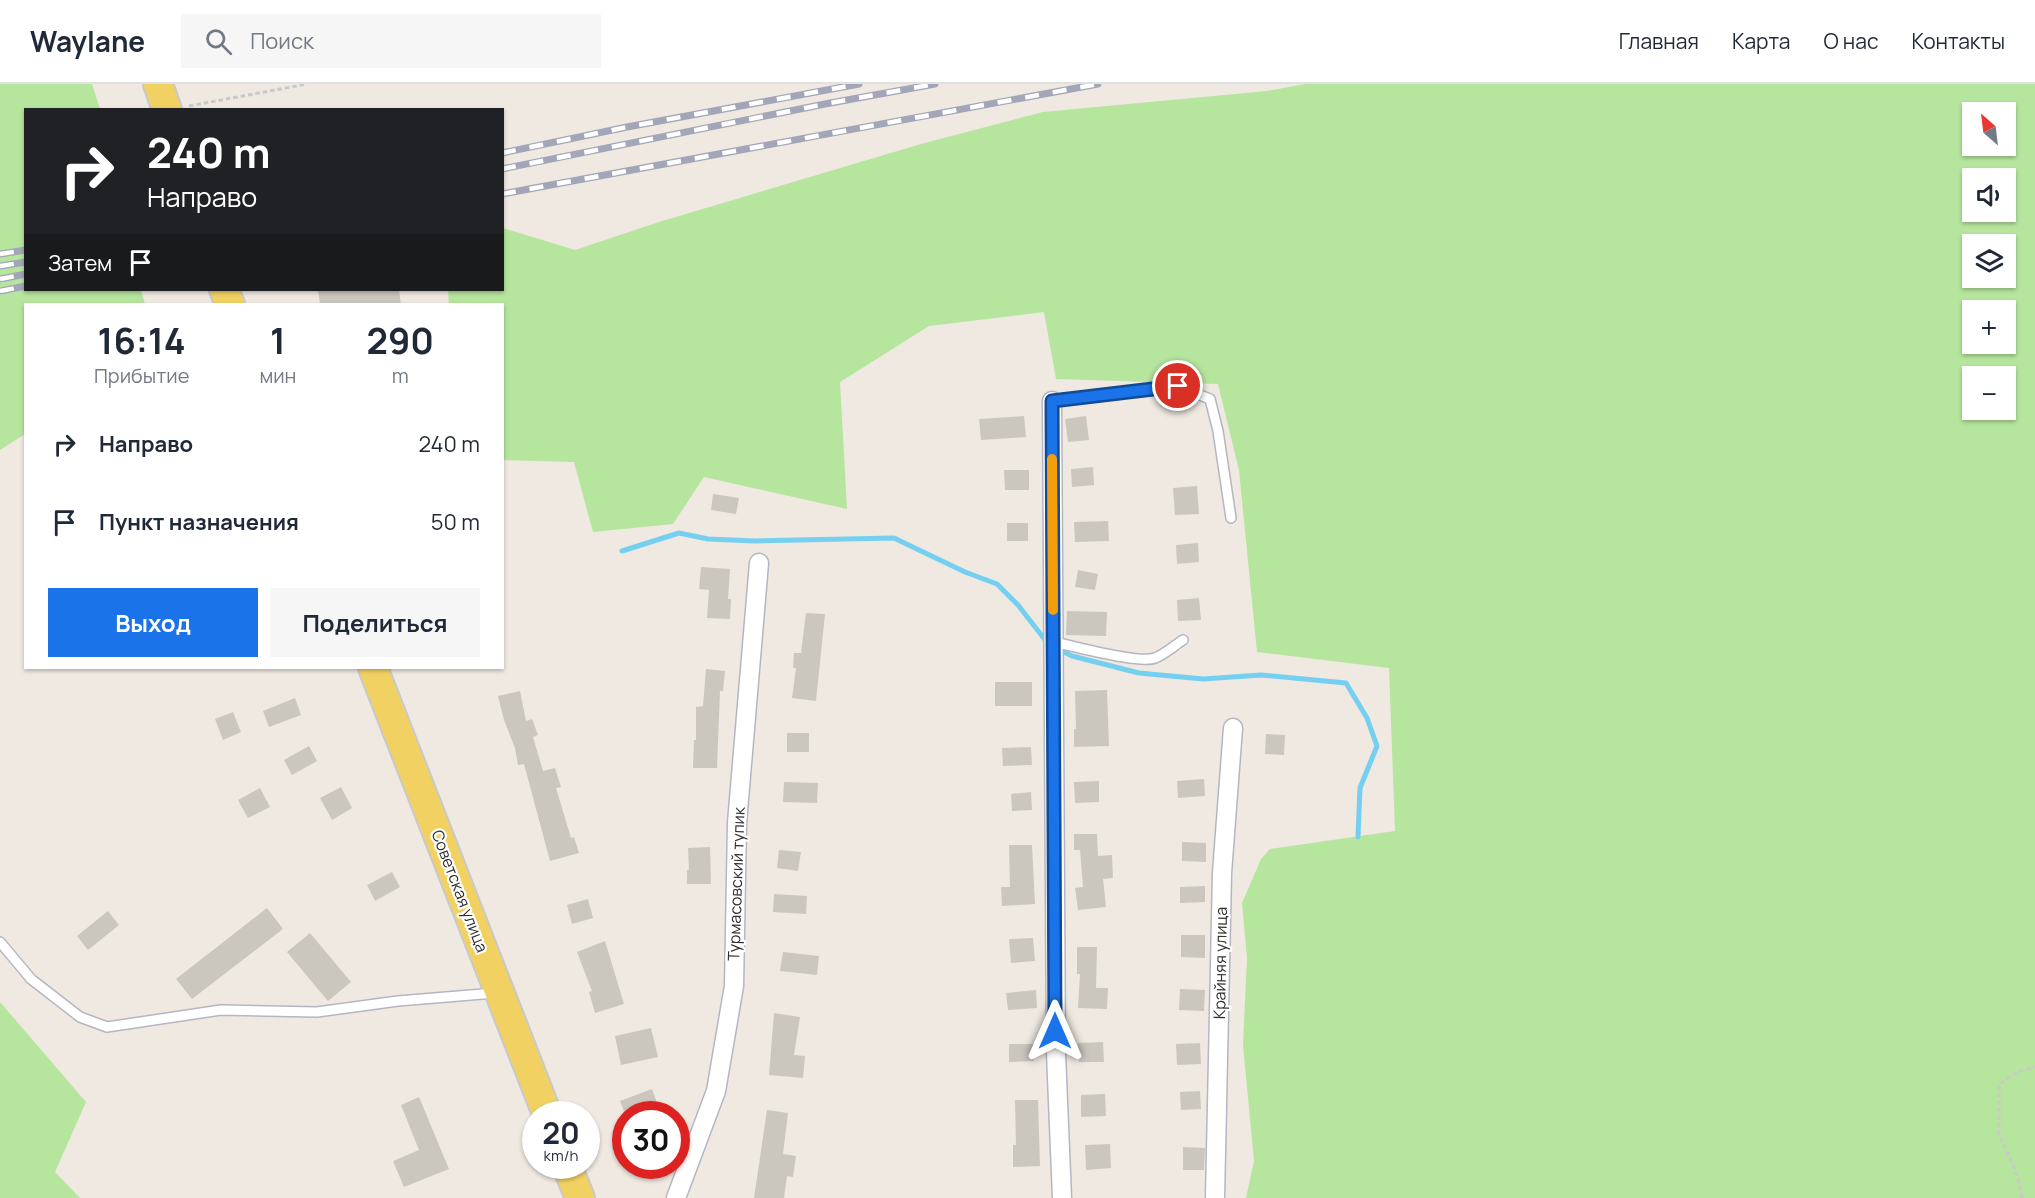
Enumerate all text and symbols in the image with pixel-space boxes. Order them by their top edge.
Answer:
search box [181,14,601,68]
text: Waylane [30,22,145,60]
icon: search [202,25,235,58]
text: Поиск [250,26,314,56]
text: Главная [1619,27,1699,55]
text: Карта [1732,27,1790,55]
text: О нас [1823,27,1879,55]
text: Контакты [1912,27,2005,55]
north arrow [1962,102,2016,156]
map controls [1962,102,2016,420]
text: 240 m [147,123,271,181]
icon: right [48,132,126,210]
button: sound [1962,168,2016,222]
text: Направо [147,178,257,215]
button: layers [1962,234,2016,288]
icon: arrive [124,246,157,279]
text: Затем [48,248,112,278]
button: + [1962,300,2016,354]
text: 16:14 [98,316,186,365]
text: 1 [270,316,286,365]
text: 290 [366,316,434,365]
pin [1152,360,1203,411]
text: Прибытие [94,362,189,389]
text: мин [259,362,296,389]
text: m [392,362,409,389]
button: − [1962,366,2016,420]
icon: arrive [1161,369,1194,402]
icon: right [48,428,81,461]
text: Направо [99,429,193,459]
text: 240 m [418,429,480,459]
icon: arrive [48,506,81,539]
text: Пункт назначения [99,507,299,537]
text: 50 m [431,507,480,537]
button: Выход [48,588,258,657]
button: Поделиться [270,588,480,657]
street label: Турмасовский тупик [722,806,750,961]
street label: Советская улица [427,827,493,955]
street label: Крайняя улица [1208,907,1232,1019]
position arrow [1023,999,1087,1063]
speed limit sign: 30 [612,1101,690,1179]
text: 20 [542,1112,580,1153]
text: km/h [544,1145,578,1166]

